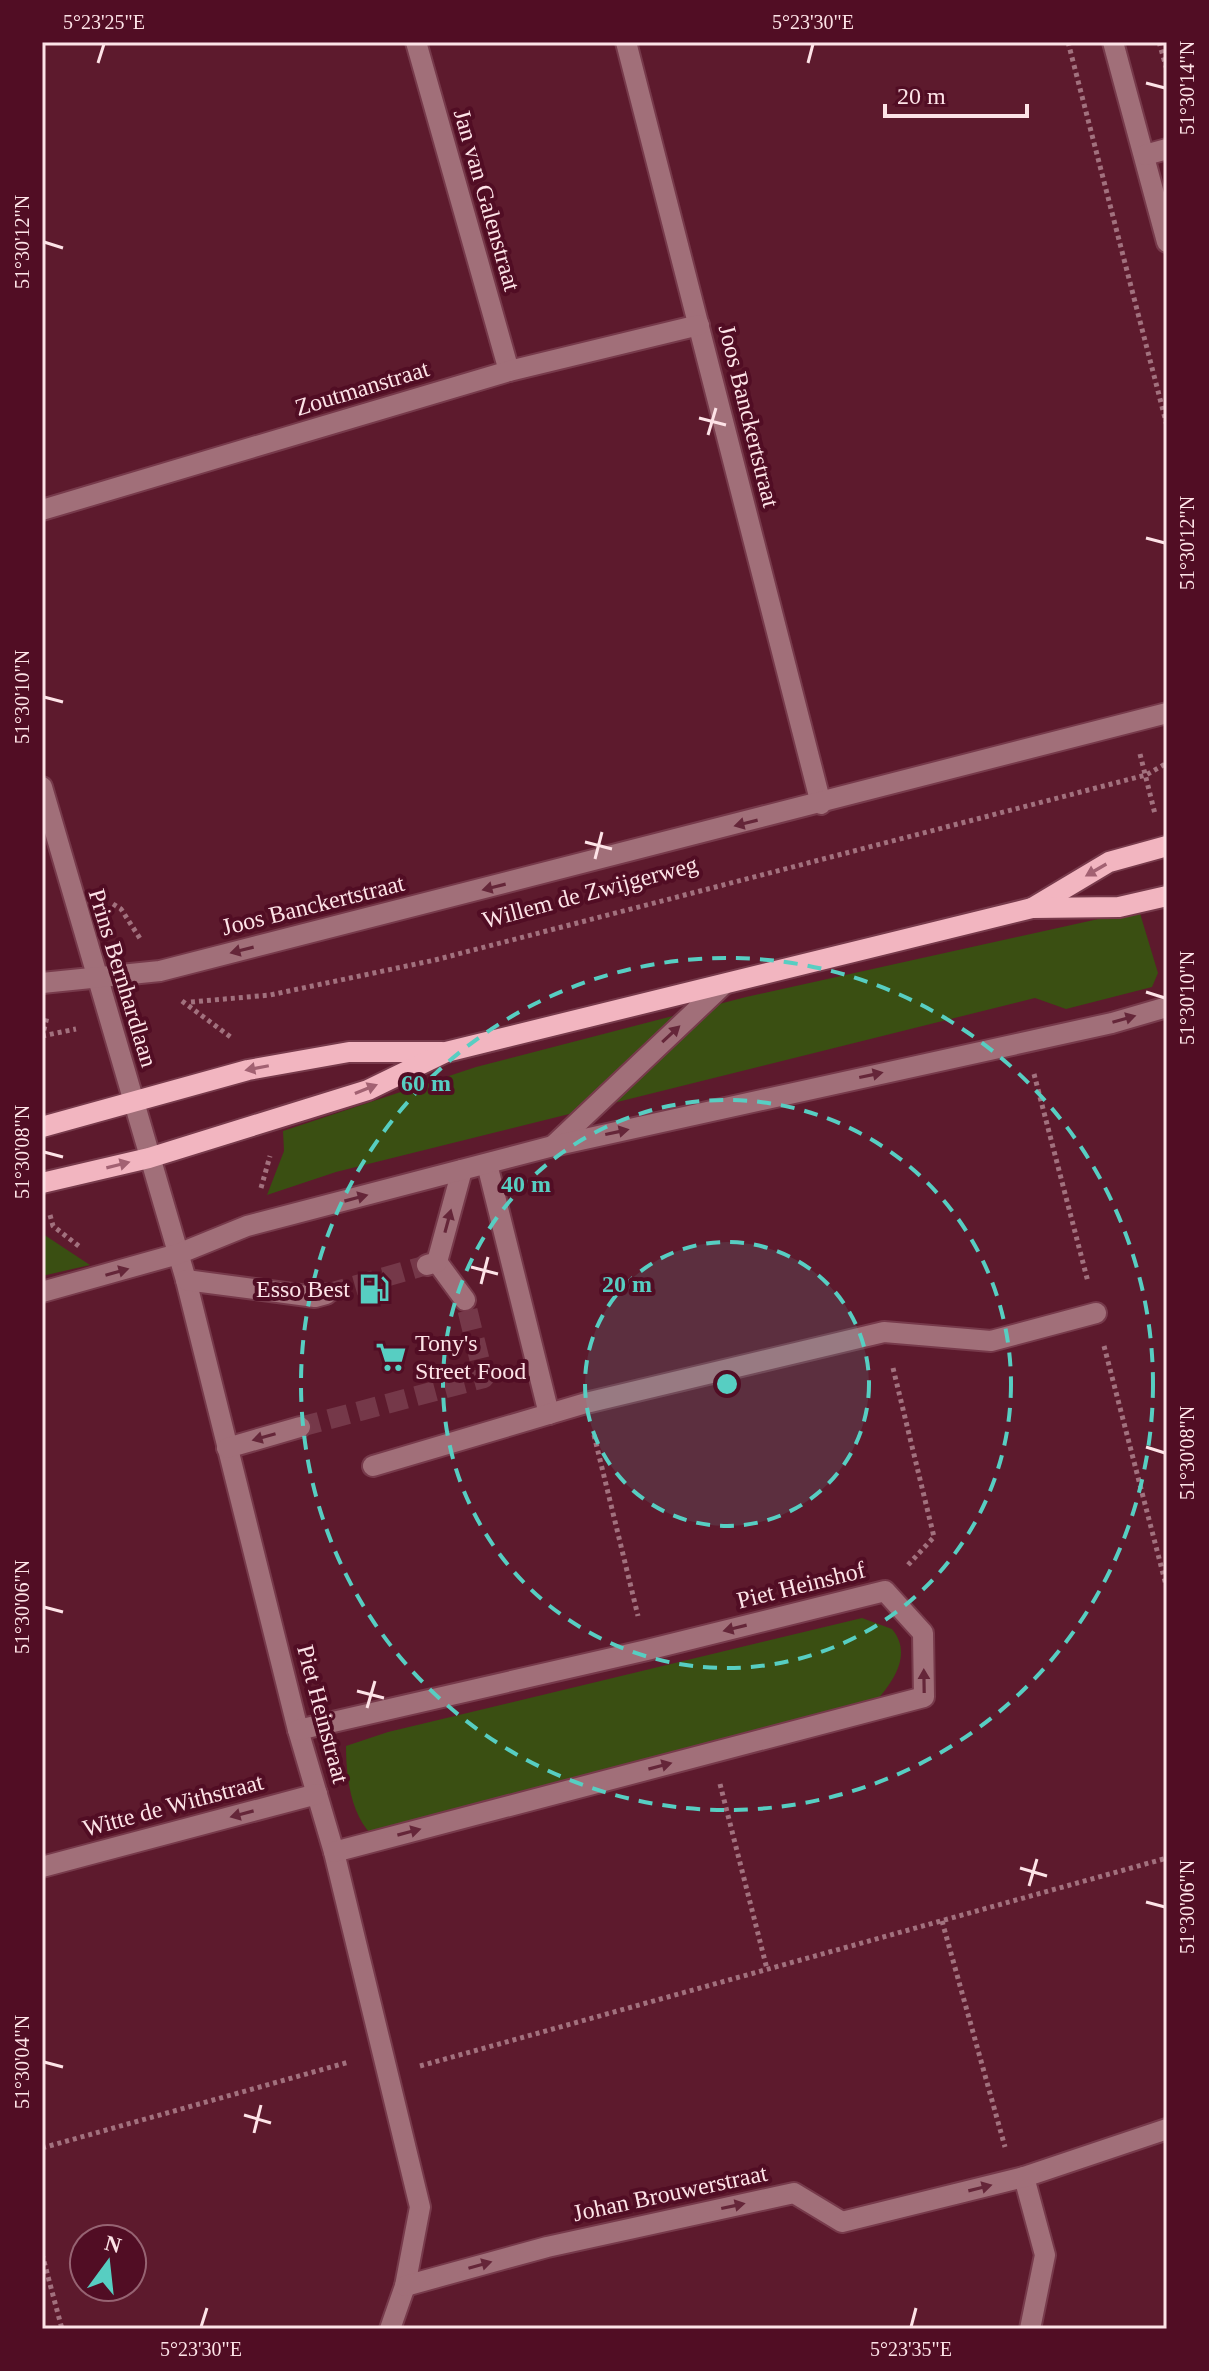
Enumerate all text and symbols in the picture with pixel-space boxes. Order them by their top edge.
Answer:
text: 5°23'25"E [63,11,145,33]
text: 5°23'30"E [772,11,854,33]
text: 51°30'14"N [1176,41,1198,135]
scale bar [885,68,1027,118]
text: 20 m [897,83,946,109]
street label: Jan van Galenstraat [449,106,525,294]
text: 51°30'12"N [11,195,33,289]
street label: Joos Banckertstraat [714,322,784,510]
street label: Zoutmanstraat [292,355,432,421]
text: 51°30'12"N [1176,496,1198,590]
text: 51°30'10"N [11,650,33,744]
one-way arrow [733,817,758,830]
street label: Willem de Zwijgerweg [480,851,700,933]
one-way arrow [1085,863,1107,877]
street label: Joos Banckertstraat [219,870,407,940]
one-way arrow [481,881,506,893]
street label: Prins Bernhardlaan [84,886,162,1070]
one-way arrow [229,945,254,957]
text: 51°30'10"N [1176,951,1198,1045]
one-way arrow [1113,1012,1137,1025]
one-way arrow [661,1025,680,1044]
one-way arrow [244,1063,269,1075]
one-way arrow [858,1068,883,1081]
text: 60 m [401,1070,451,1096]
one-way arrow [354,1083,378,1096]
text: 51°30'08"N [11,1105,33,1199]
one-way arrow [605,1125,630,1138]
one-way arrow [105,1158,130,1171]
text: 40 m [501,1171,551,1197]
one-way arrow [344,1191,369,1203]
one-way arrow [443,1208,455,1233]
one-way arrow [105,1265,130,1277]
text: 20 m [602,1271,652,1297]
fuel station icon: Esso Best [357,1272,391,1306]
place label: Esso Best [256,1276,350,1302]
place label: Tony's Street Food [415,1330,526,1384]
supermarket icon: Tony's Street Food [374,1340,408,1374]
centre of rings [713,1370,741,1398]
text: 51°30'08"N [1176,1406,1198,1500]
one-way arrow [251,1431,275,1444]
street label: Piet Heinshof [734,1557,868,1613]
text: 51°30'06"N [11,1560,33,1654]
one-way arrow [722,1623,747,1635]
street label: Piet Heinstraat [292,1642,354,1786]
one-way arrow [918,1668,930,1693]
one-way arrow [648,1759,673,1771]
street label: Witte de Withstraat [80,1768,266,1842]
one-way arrow [230,1808,254,1821]
one-way arrow [396,1826,421,1838]
text: 51°30'06"N [1176,1860,1198,1954]
text: 51°30'04"N [11,2015,33,2109]
street label: Johan Brouwerstraat [570,2160,770,2226]
one-way arrow [967,2181,992,2193]
one-way arrow [721,2199,746,2212]
north arrow [68,2223,148,2303]
text: N [102,2230,124,2258]
one-way arrow [469,2258,493,2271]
text: 5°23'30"E [160,2338,242,2360]
text: 5°23'35"E [870,2338,952,2360]

